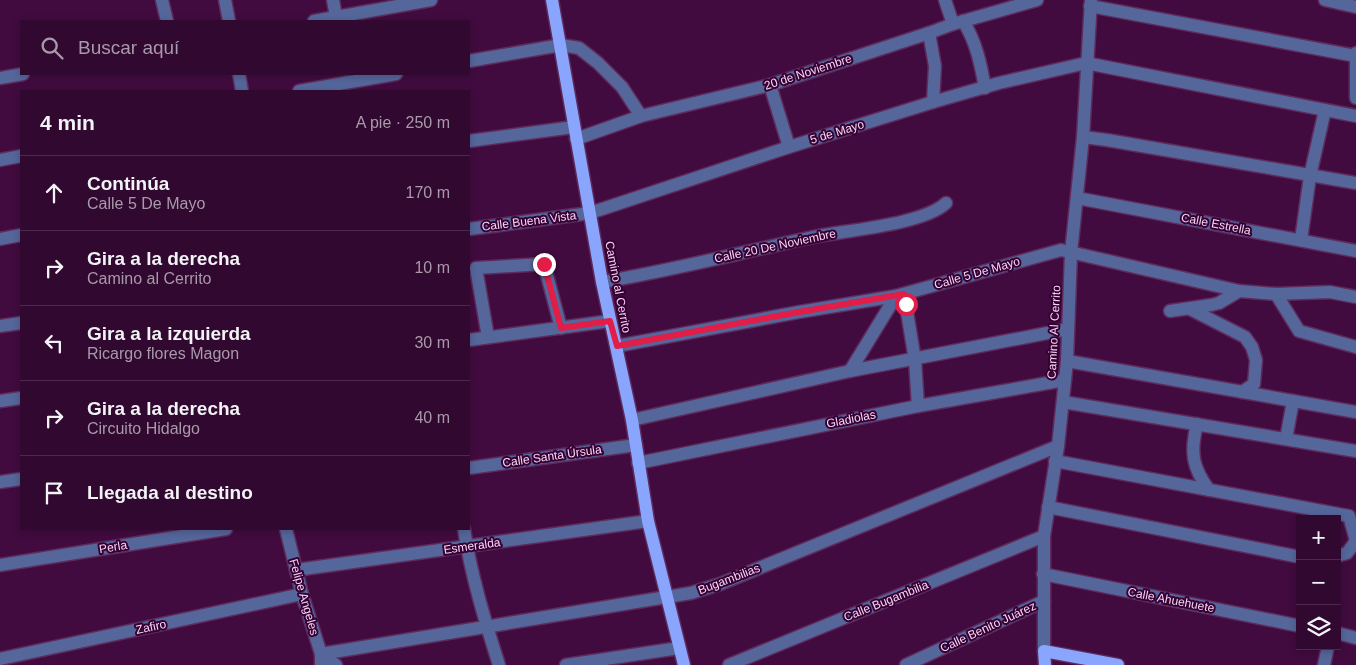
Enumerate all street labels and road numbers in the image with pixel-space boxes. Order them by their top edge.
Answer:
street label: 20 de Noviembre [762,51,854,93]
street label: 5 de Mayo [808,117,866,147]
street label: Calle Buena Vista [481,208,577,234]
street label: Calle Estrella [1180,210,1252,238]
street label: Calle 20 De Noviembre [713,226,837,266]
street label: Camino al Cerrito [602,240,634,334]
street label: Calle 5 De Mayo [932,254,1022,292]
street label: Camino Al Cerrito [1045,284,1063,379]
street label: Gladiolas [825,407,877,431]
street label: Calle Santa Úrsula [501,441,603,470]
street label: Esmeralda [443,535,502,557]
street label: Perla [98,538,128,556]
street label: Felipe Angeles [286,557,322,637]
street label: Bugambilias [696,561,762,597]
street label: Calle Bugambilia [842,578,931,624]
street label: Calle Ahuehuete [1126,585,1216,615]
street label: Calle Benito Juárez [938,599,1038,655]
street label: Zafiro [135,617,168,637]

